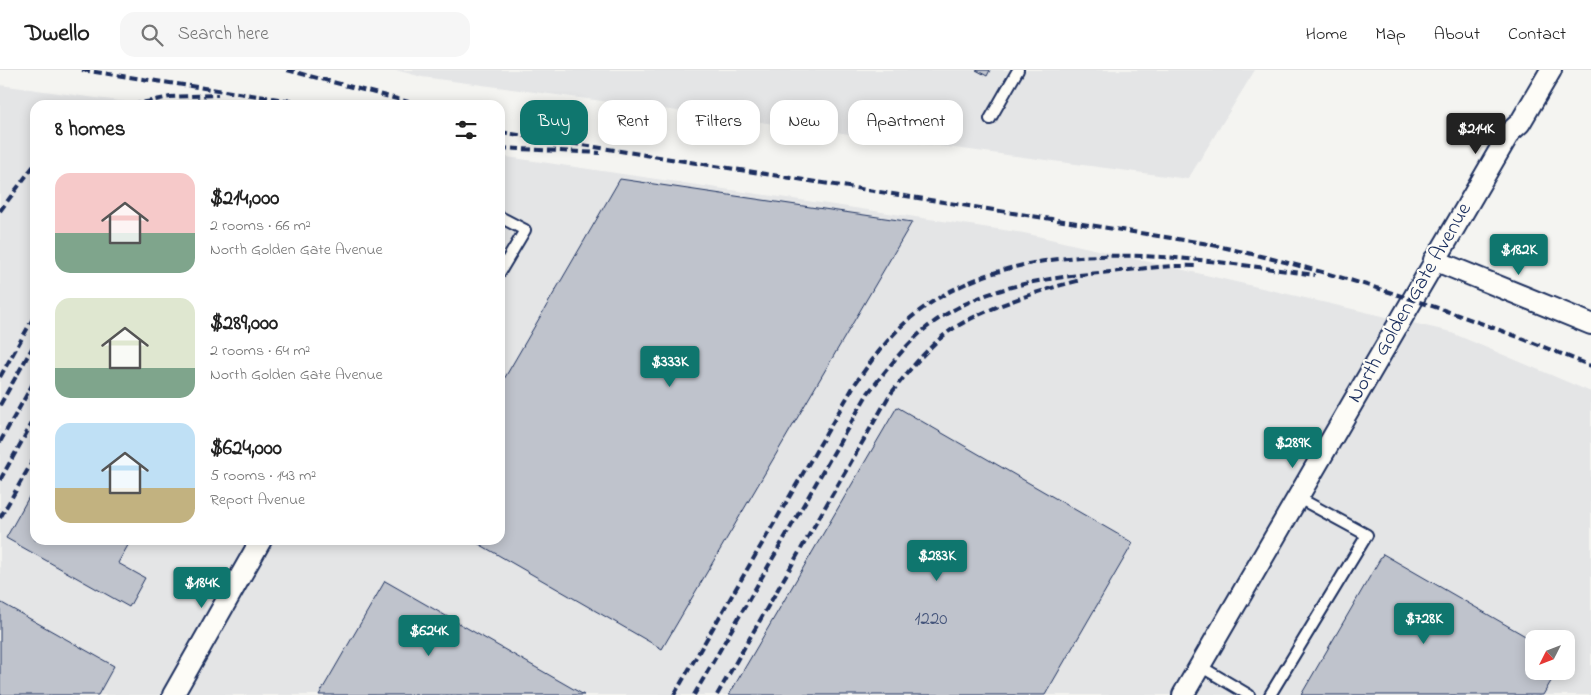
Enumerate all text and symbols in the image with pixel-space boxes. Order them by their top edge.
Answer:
search box [120,12,470,57]
text: Dwello [25,17,90,52]
icon: search [138,21,166,49]
text: Search here [178,21,269,48]
text: Home [1306,22,1347,48]
text: Map [1375,22,1406,48]
text: About [1434,22,1480,48]
text: Contact [1508,22,1566,48]
chip: Buy [520,100,588,145]
chip: Rent [598,100,667,145]
chip: Filters [677,100,760,145]
chip: New [770,100,838,145]
chip: Apartment [848,100,963,145]
pin: $214K [1441,112,1511,155]
text: 8 homes [55,115,125,145]
icon: filters [452,116,480,144]
text: $214K [1457,117,1495,141]
text: $214,000 [210,184,279,214]
icon: home [95,193,155,253]
street label: North Golden Gate Avenue [1340,197,1480,409]
text: 2 rooms · 66 m² [210,214,311,238]
pin: $182K [1484,234,1554,276]
text: North Golden Gate Avenue [210,238,383,262]
text: $182K [1501,238,1537,262]
text: $289,000 [210,309,278,339]
icon: home [95,318,155,378]
text: 2 rooms · 64 m² [210,339,310,363]
pin: $333K [635,346,705,388]
text: $333K [651,350,689,374]
text: North Golden Gate Avenue [210,363,383,387]
pin: $289K [1258,426,1328,469]
text: $289K [1275,431,1311,455]
text: $624,000 [210,434,282,464]
icon: home [95,443,155,503]
text: 5 rooms · 143 m² [210,464,316,488]
text: Report Avenue [210,488,305,512]
pin: $283K [902,540,972,582]
text: $283K [918,544,956,568]
pin: $184K [167,566,237,609]
text: $184K [184,571,220,595]
pin: $728K [1389,602,1459,645]
house number: 1220 [914,606,948,633]
text: $728K [1405,607,1443,631]
pin: $624K [394,614,464,657]
text: $624K [409,619,449,643]
north arrow [1525,630,1575,680]
map controls [1525,630,1575,680]

